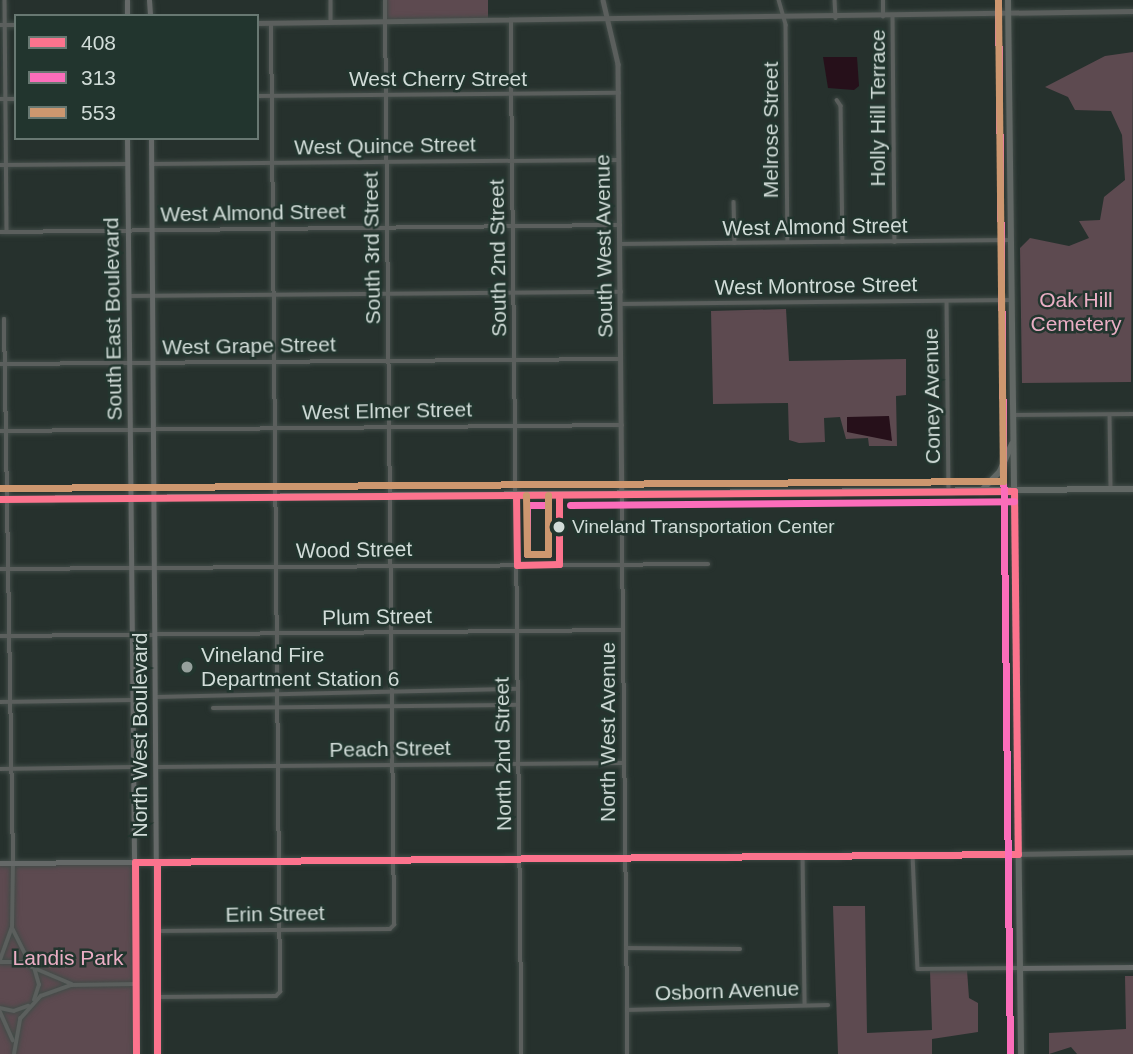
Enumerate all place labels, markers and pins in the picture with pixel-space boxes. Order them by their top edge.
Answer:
place label: Vineland Transportation Center [572,516,835,538]
marker: Vineland Transportation Center [552,520,566,534]
place label: Vineland Fire Department Station 6 [201,642,399,692]
marker: Vineland Fire Department Station 6 [179,659,195,675]

